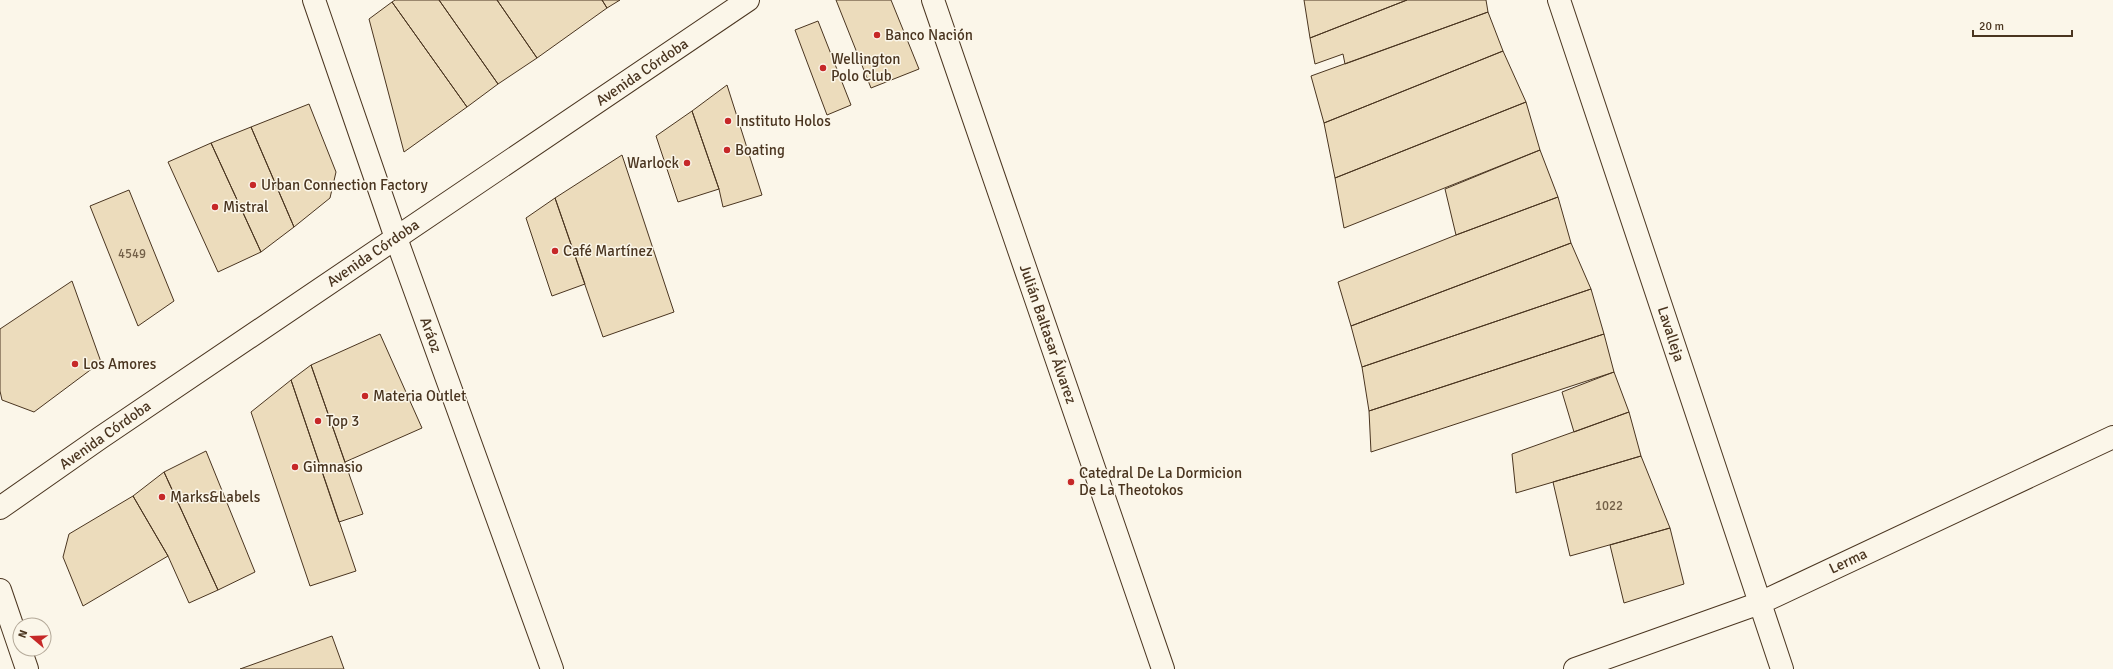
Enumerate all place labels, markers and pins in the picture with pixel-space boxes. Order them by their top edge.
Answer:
place label: Banco Nación [885,26,973,44]
marker: Banco Nación [872,30,882,40]
place label: Wellington Polo Club [831,50,901,85]
marker: Wellington Polo Club [818,63,828,73]
place label: Instituto Holos [736,112,831,130]
marker: Instituto Holos [723,116,733,126]
place label: Boating [735,141,785,159]
marker: Boating [722,145,732,155]
place label: Warlock [627,154,679,172]
marker: Warlock [682,158,692,168]
place label: Urban Connection Factory [261,176,428,194]
marker: Urban Connection Factory [248,180,258,190]
place label: Mistral [223,198,268,216]
marker: Mistral [210,202,220,212]
place label: Café Martínez [563,242,653,260]
marker: Café Martínez [550,246,560,256]
place label: Los Amores [83,355,157,373]
marker: Los Amores [70,359,80,369]
place label: Materia Outlet [373,387,466,405]
marker: Materia Outlet [360,391,370,401]
place label: Top 3 [326,412,359,430]
marker: Top 3 [313,416,323,426]
place label: Gimnasio [303,458,363,476]
marker: Gimnasio [290,462,300,472]
place label: Catedral De La Dormicion De La Theotokos [1079,464,1242,499]
marker: Catedral De La Dormicion De La Theotokos [1066,477,1076,487]
place label: Marks&Labels [170,488,261,506]
marker: Marks&Labels [157,492,167,502]

